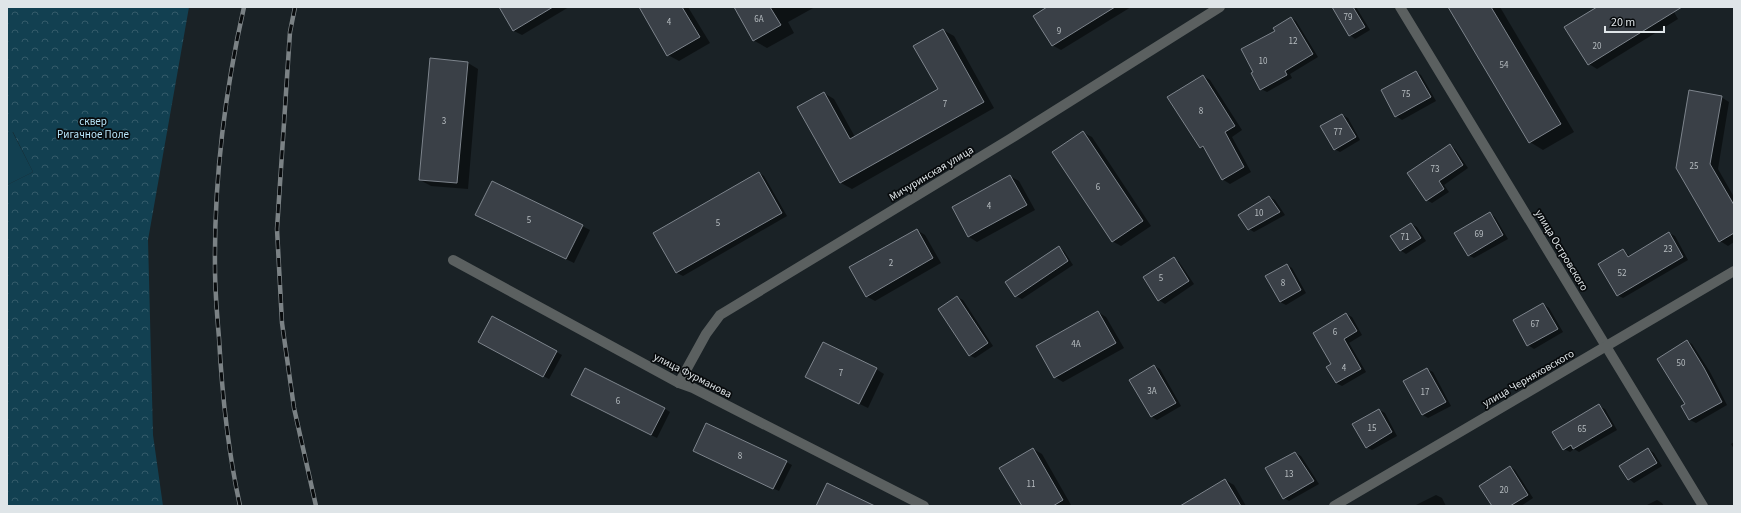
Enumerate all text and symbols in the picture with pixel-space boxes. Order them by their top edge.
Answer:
scale bar [1605,8,1664,34]
house number: 79 [1344,11,1353,24]
house number: 6А [754,13,764,26]
text: 20 m [1611,14,1635,31]
house number: 4 [667,16,672,29]
house number: 9 [1057,25,1062,38]
house number: 12 [1289,35,1298,48]
house number: 20 [1593,40,1602,53]
house number: 10 [1259,55,1268,68]
house number: 54 [1500,59,1509,72]
house number: 75 [1402,88,1411,101]
house number: 7 [943,98,948,111]
house number: 8 [1199,105,1204,118]
park label: сквер Ригачное Поле [57,114,130,142]
house number: 3 [442,115,447,128]
house number: 77 [1334,126,1343,139]
street label: Мичуринская улица [886,142,976,205]
house number: 25 [1690,160,1699,173]
house number: 73 [1431,163,1440,176]
house number: 6 [1096,181,1101,194]
house number: 4 [987,200,992,213]
house number: 10 [1255,207,1264,220]
street label: улица Островского [1531,207,1592,294]
house number: 5 [527,214,532,227]
house number: 5 [716,217,721,230]
house number: 69 [1475,228,1484,241]
house number: 71 [1401,231,1409,244]
house number: 23 [1664,243,1673,256]
house number: 2 [889,257,894,270]
house number: 52 [1618,267,1627,280]
house number: 5 [1159,272,1164,285]
house number: 8 [1281,277,1286,290]
house number: 67 [1531,318,1540,331]
house number: 6 [1333,326,1338,339]
house number: 4А [1071,338,1081,351]
street label: улица Черняховского [1480,346,1577,411]
street label: улица Фурманова [651,349,735,402]
house number: 50 [1677,357,1686,370]
house number: 4 [1342,362,1347,375]
house number: 7 [839,367,844,380]
house number: 3А [1147,385,1157,398]
house number: 17 [1421,386,1430,399]
house number: 6 [616,395,621,408]
house number: 15 [1368,422,1377,435]
house number: 65 [1578,423,1587,436]
house number: 8 [738,450,743,463]
house number: 13 [1285,468,1294,481]
house number: 11 [1027,478,1035,491]
house number: 20 [1500,484,1509,497]

